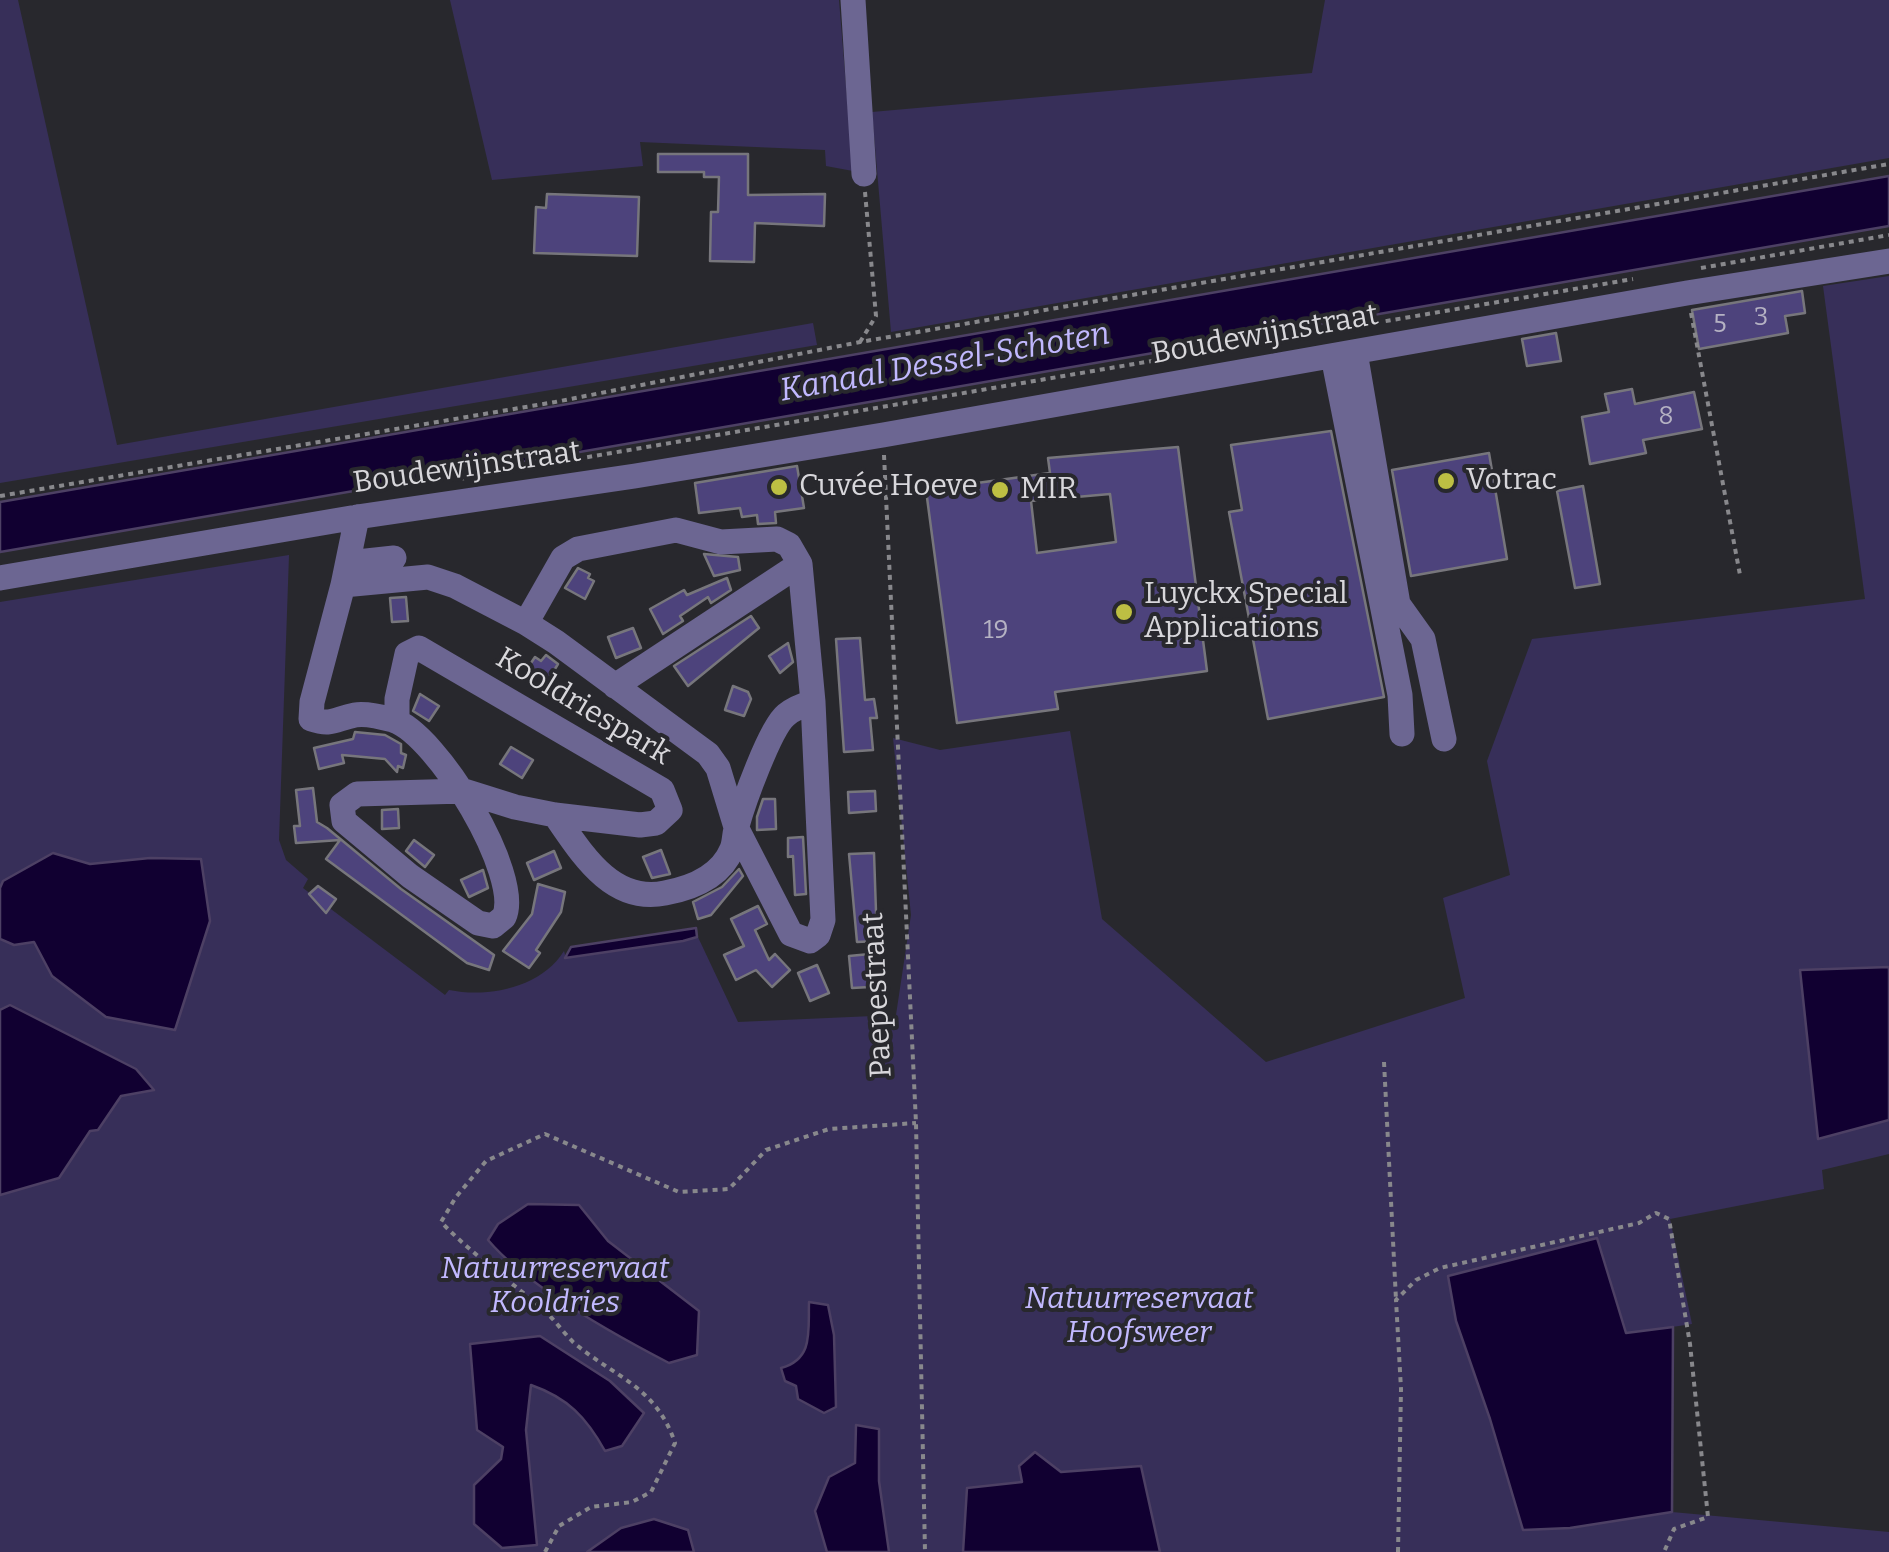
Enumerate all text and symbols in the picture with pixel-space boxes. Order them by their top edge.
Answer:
street label: Boudewijnstraat [1149,297,1381,373]
house number: 3 [1754,303,1768,333]
house number: 5 [1713,310,1727,340]
water label: Kanaal Dessel-Schoten [777,315,1113,411]
house number: 8 [1658,402,1674,432]
street label: Boudewijnstraat [351,434,583,502]
place label: Votrac [1466,463,1557,499]
place label: Cuvée Hoeve [799,469,978,505]
marker: Votrac [1435,470,1457,492]
place label: MIR [1020,472,1077,508]
marker: Cuvée Hoeve [768,476,790,498]
marker: MIR [989,479,1011,501]
place label: Luyckx Special Applications [1144,577,1348,648]
marker: Luyckx Special Applications [1113,601,1135,623]
house number: 19 [984,616,1008,646]
street label: Kooldriespark [489,641,677,773]
street label: Paepestraat [856,911,900,1079]
park label: Natuurreservaat Kooldries [441,1252,669,1322]
park label: Natuurreservaat Hoofsweer [1025,1282,1253,1352]

